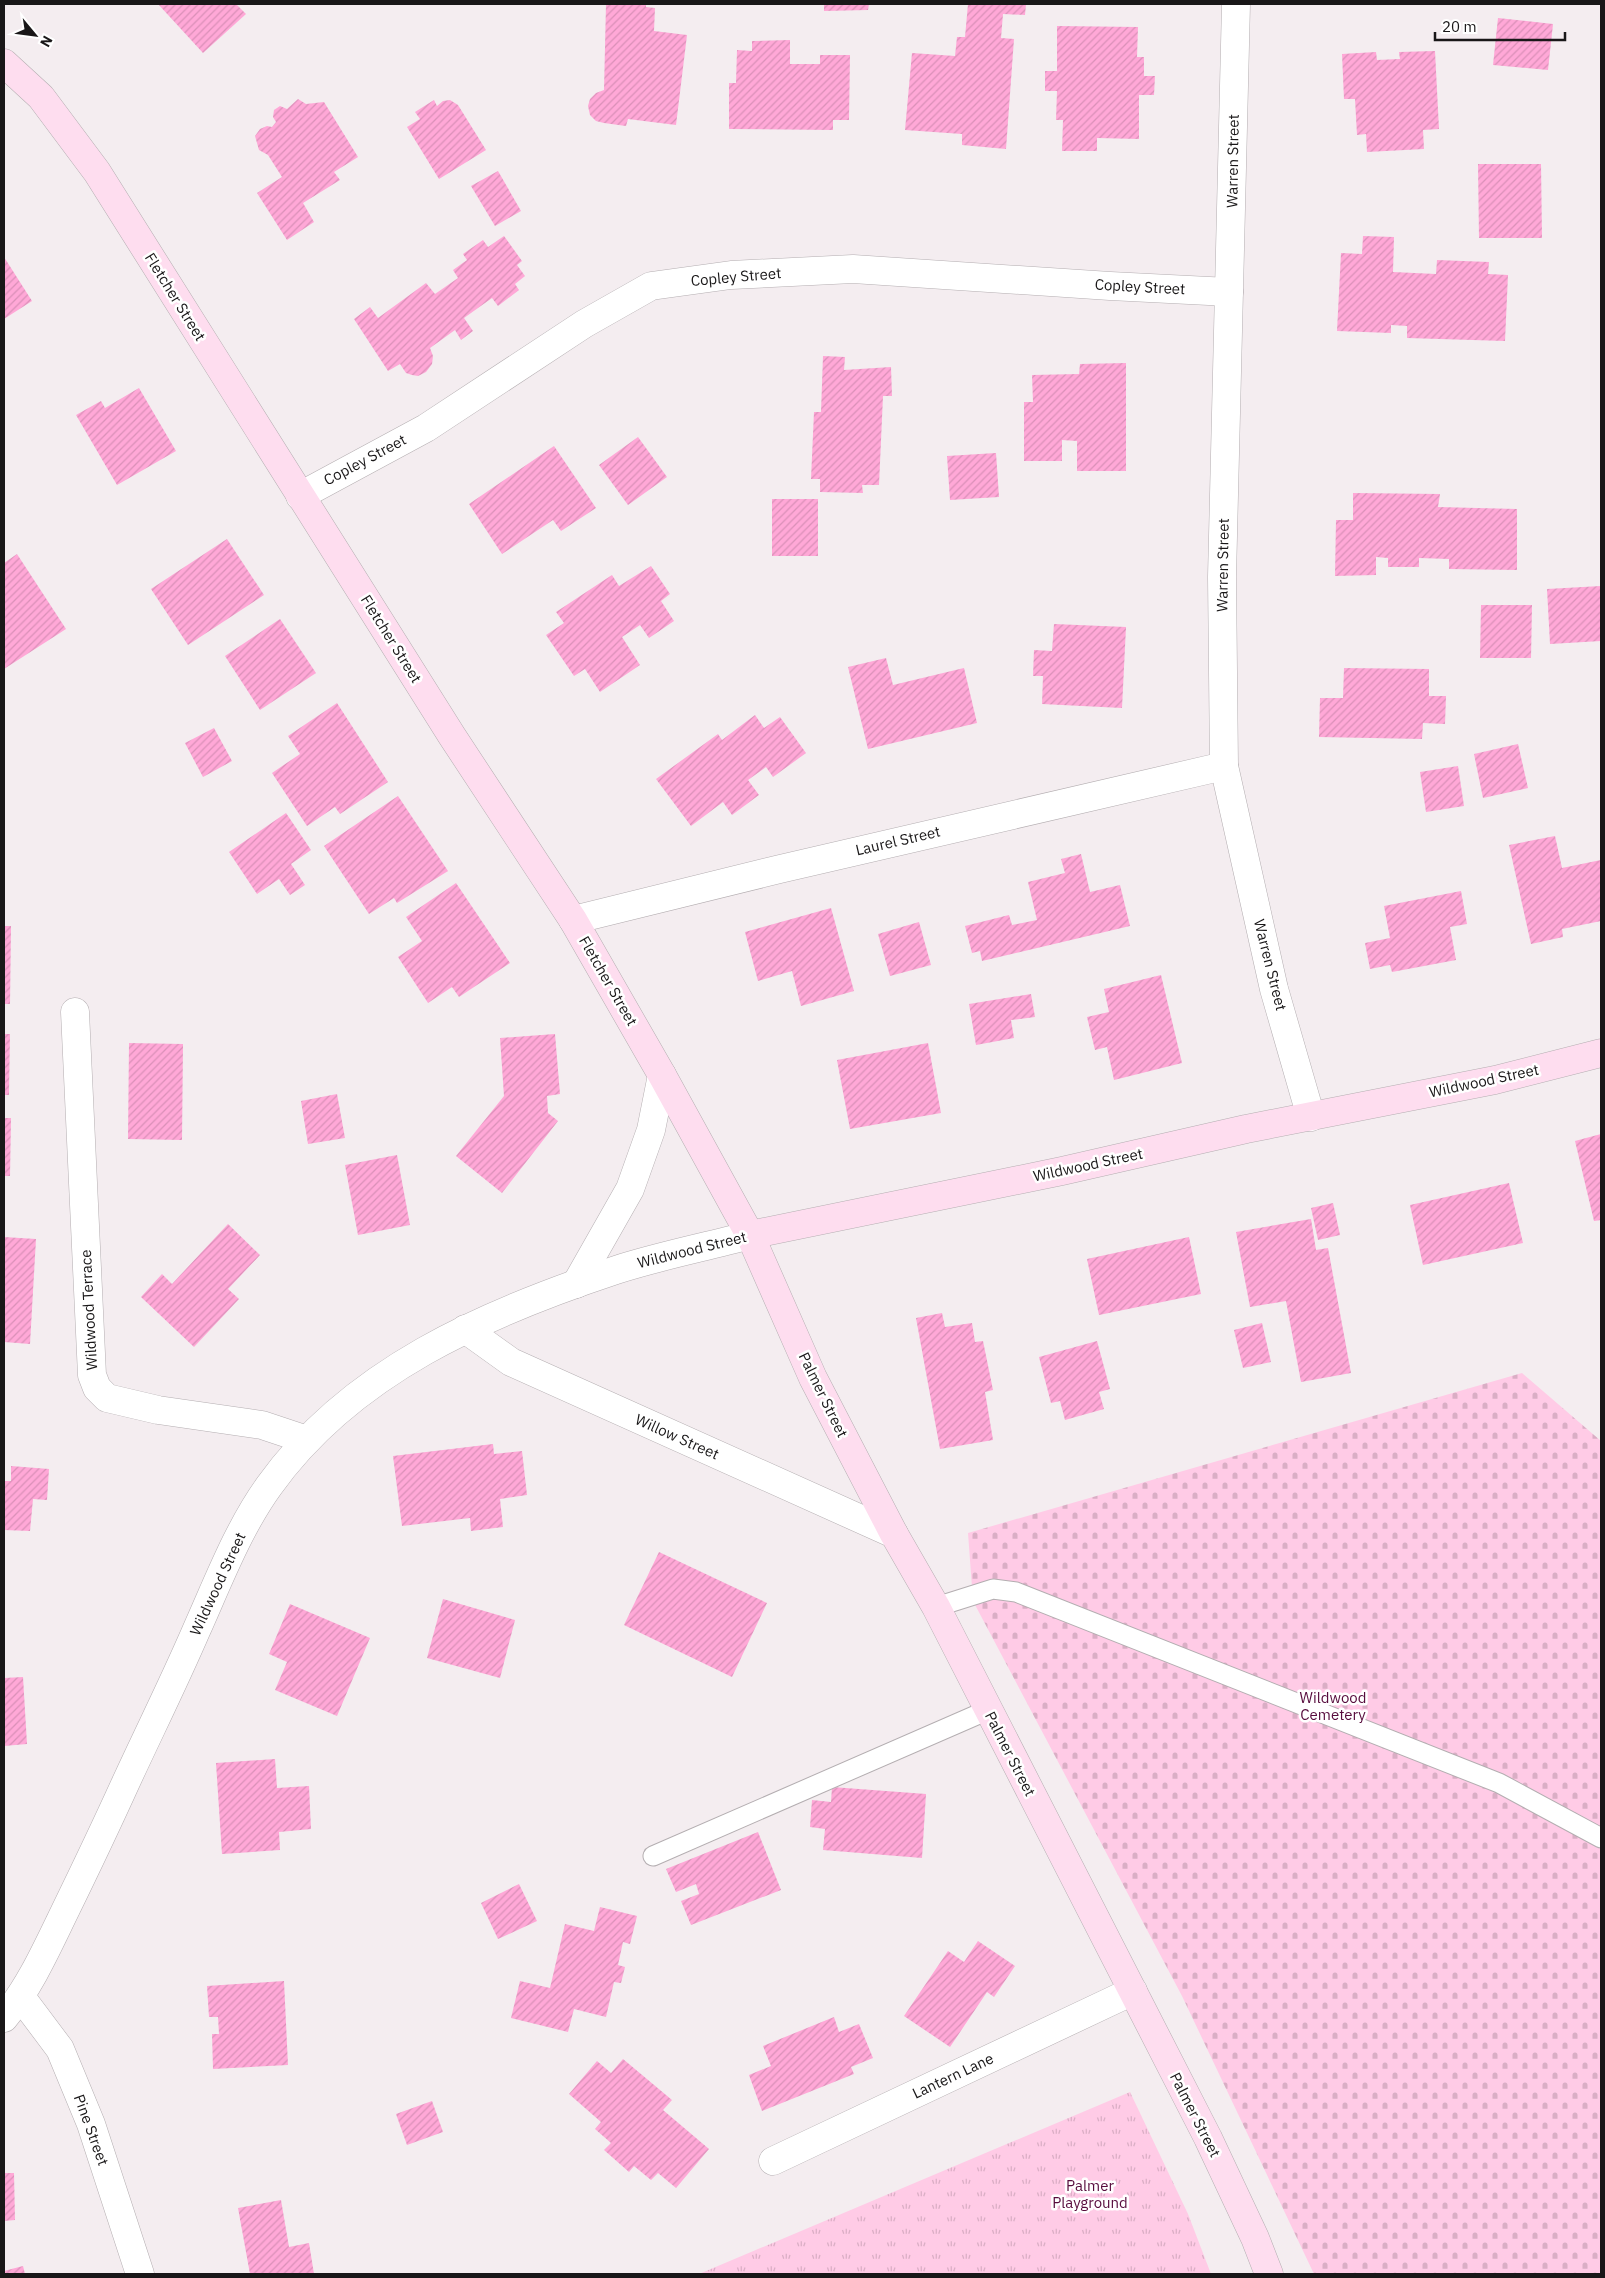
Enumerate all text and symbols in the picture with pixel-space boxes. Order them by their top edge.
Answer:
north arrow [10,10,60,60]
scale bar [1435,10,1565,42]
text: 20 m [1442,17,1477,36]
text: N [36,33,57,50]
street label: Warren Street [1222,114,1243,208]
street label: Fletcher Street [141,249,210,344]
street label: Copley Street [690,263,782,290]
street label: Copley Street [1094,275,1186,298]
street label: Copley Street [320,430,409,489]
street label: Warren Street [1212,518,1233,612]
street label: Fletcher Street [357,591,426,686]
street label: Laurel Street [854,822,942,859]
street label: Warren Street [1250,917,1291,1013]
street label: Fletcher Street [575,933,642,1029]
street label: Wildwood Street [1427,1060,1540,1101]
street label: Wildwood Street [1031,1144,1144,1185]
street label: Wildwood Street [635,1227,748,1272]
street label: Wildwood Terrace [76,1249,101,1371]
street label: Palmer Street [795,1349,852,1441]
street label: Willow Street [632,1410,722,1463]
street label: Wildwood Street [185,1529,250,1638]
park label: Wildwood Cemetery [1300,1688,1366,1724]
street label: Palmer Street [981,1708,1040,1799]
street label: Lantern Lane [909,2048,996,2103]
street label: Palmer Street [1166,2069,1225,2160]
street label: Pine Street [70,2092,113,2168]
park label: Palmer Playground [1052,2176,1128,2212]

